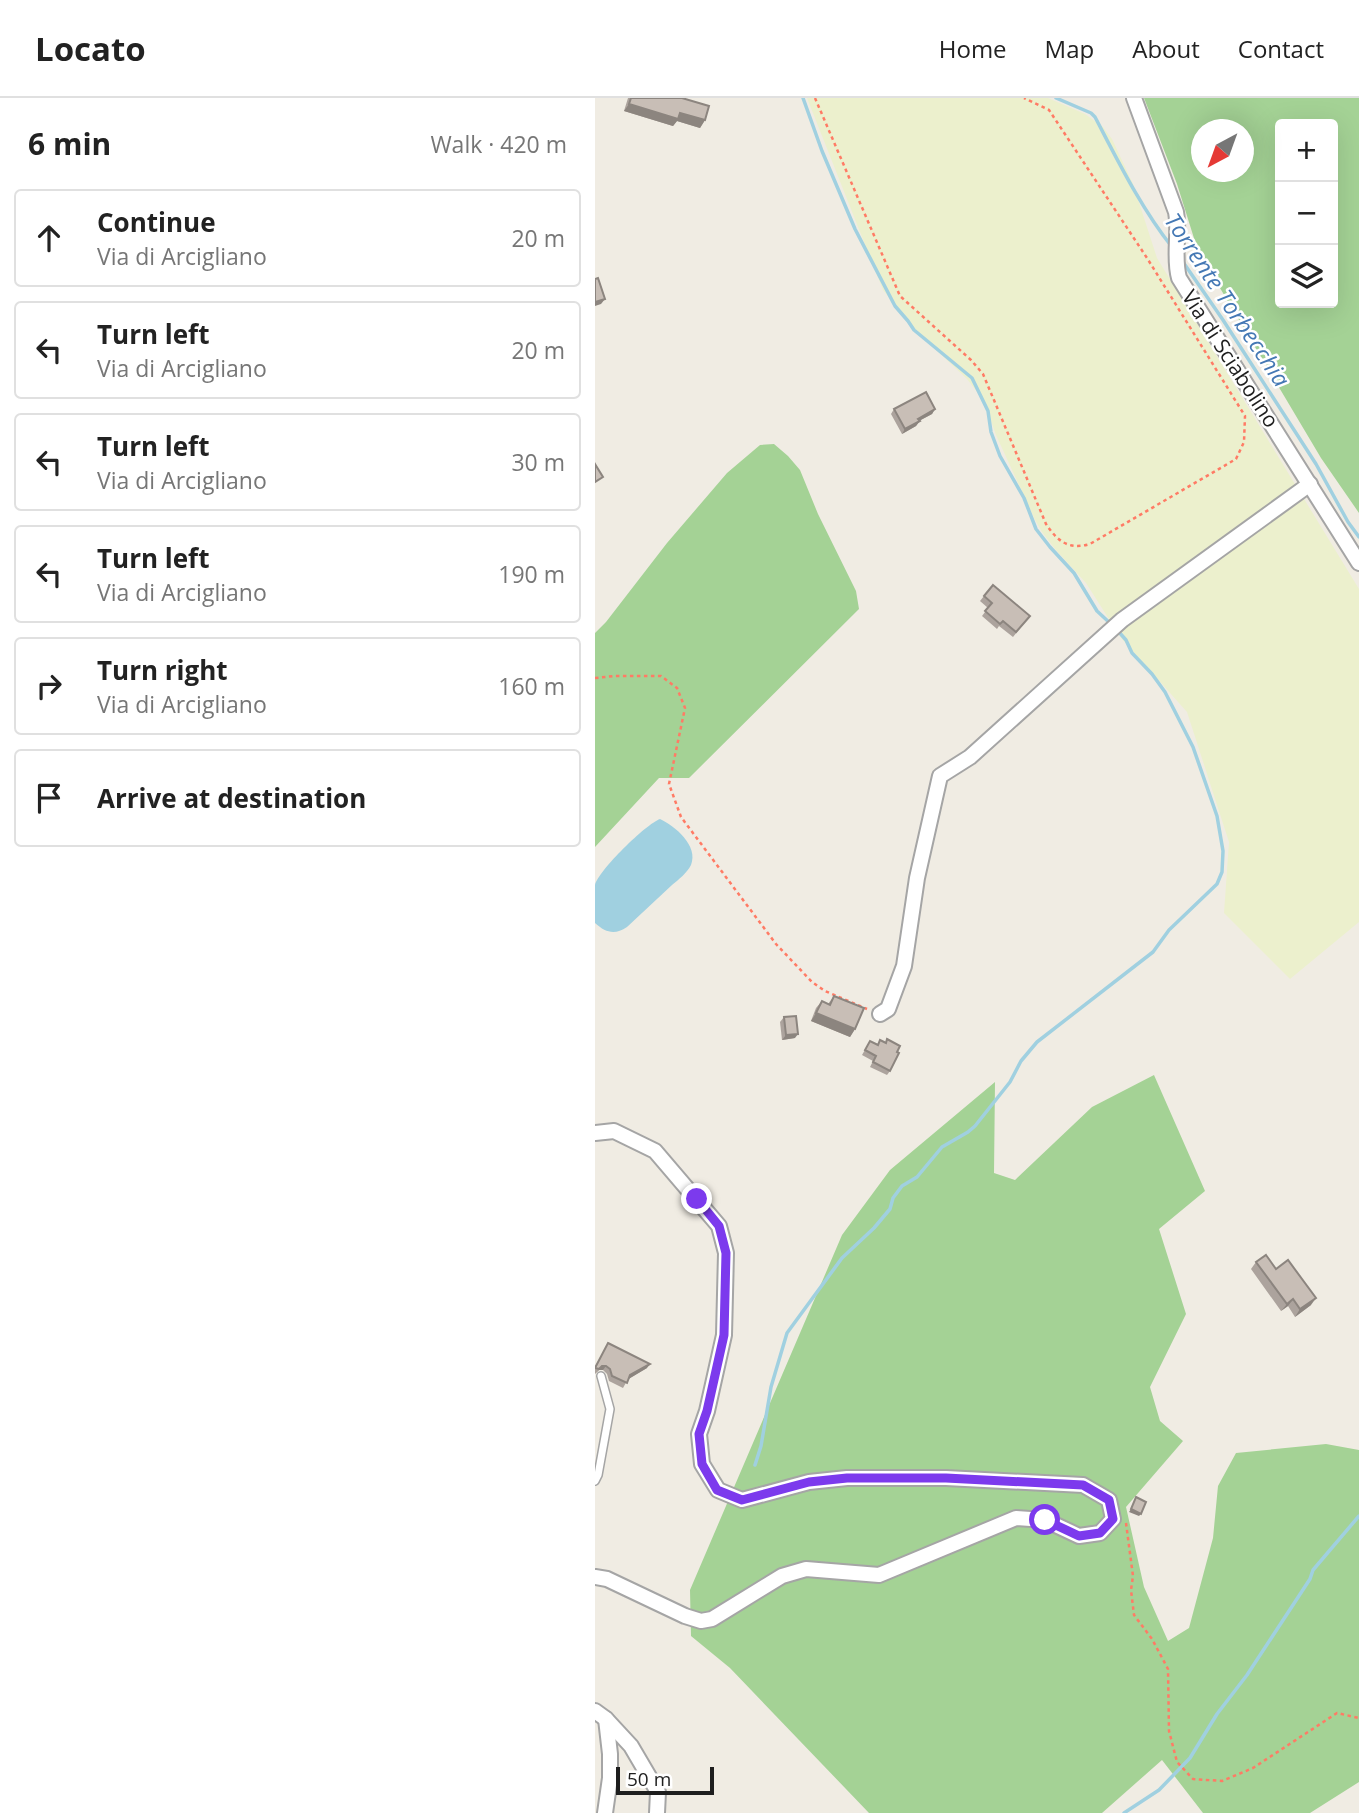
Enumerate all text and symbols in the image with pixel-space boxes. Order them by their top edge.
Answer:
text: Locato [35,26,146,71]
text: Home [939,32,1007,65]
text: Map [1045,32,1094,65]
text: About [1132,32,1200,65]
text: Contact [1238,32,1324,65]
north arrow [1191,119,1254,182]
map controls [1275,119,1338,308]
button: + [1275,119,1338,182]
text: 6 min [28,123,111,164]
text: Walk · 420 m [430,128,567,160]
button: − [1275,182,1338,245]
text: Continue [97,204,216,240]
water label: Torrente Torbecchia [1158,206,1298,393]
icon: ahead [30,219,68,257]
text: 20 m [511,222,565,254]
text: Via di Arcigliano [97,240,267,272]
button: layers [1275,245,1338,308]
street label: Via di Sciabolino [1176,284,1286,433]
text: Turn left [97,316,209,352]
icon: left [30,331,68,369]
text: 20 m [511,334,565,366]
text: Via di Arcigliano [97,352,267,384]
text: Turn left [97,428,209,464]
icon: left [30,443,68,481]
text: 30 m [511,446,565,478]
text: Via di Arcigliano [97,464,267,496]
text: Turn left [97,540,209,576]
icon: left [30,555,68,593]
text: 190 m [498,558,565,590]
text: Via di Arcigliano [97,576,267,608]
text: Turn right [97,652,228,688]
icon: right [30,667,68,705]
text: 160 m [498,670,565,702]
text: Via di Arcigliano [97,688,267,720]
icon: arrive [30,779,68,817]
text: Arrive at destination [97,780,366,816]
route end [681,1183,712,1214]
route start [1029,1504,1060,1535]
scale bar [616,1764,714,1796]
text: 50 m [627,1766,671,1792]

